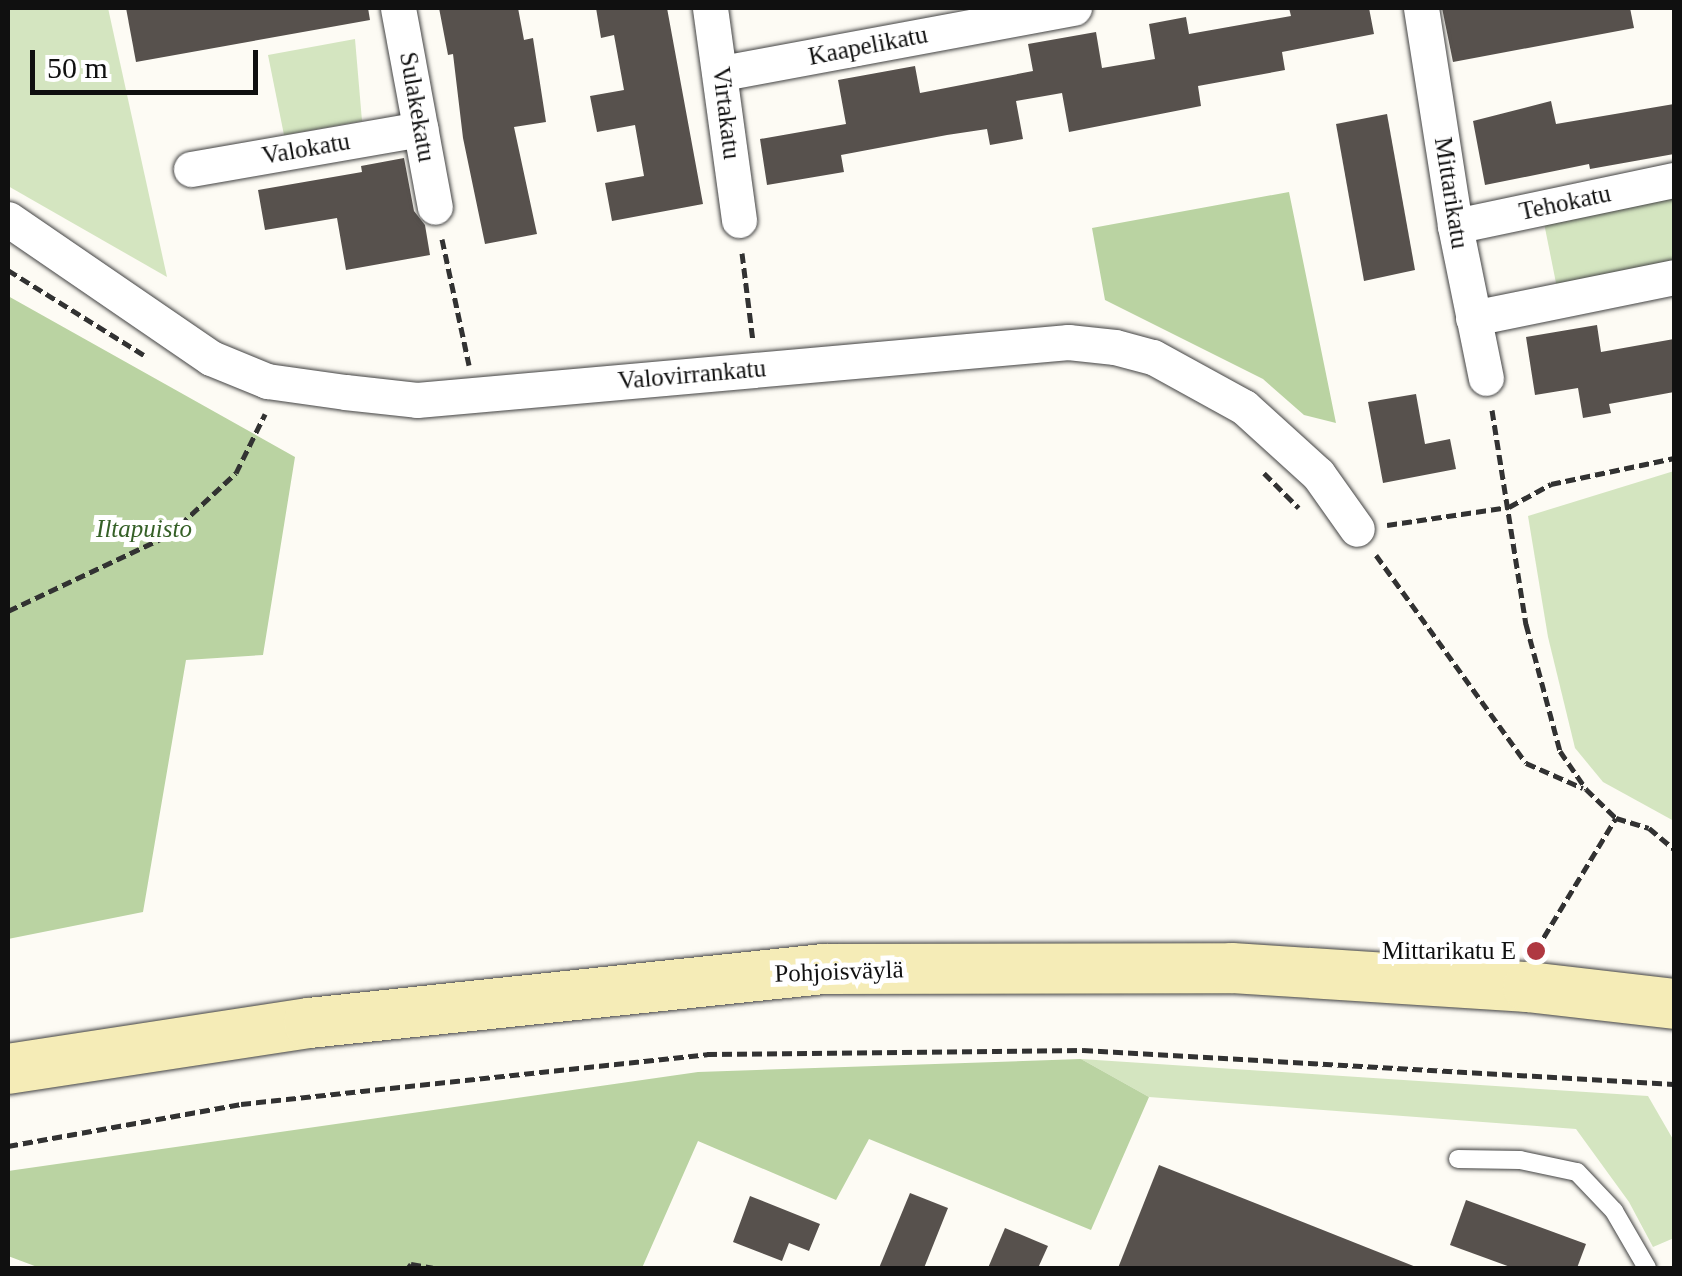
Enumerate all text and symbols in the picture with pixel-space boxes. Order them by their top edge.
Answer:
street label: Kaapelikatu [806,20,930,72]
scale bar [35,30,262,92]
street label: Sulakekatu [393,50,441,164]
text: 50 m [47,51,108,84]
street label: Virtakatu [705,65,747,161]
street label: Valokatu [260,127,352,171]
street label: Mittarikatu [1427,135,1475,251]
street label: Tehokatu [1517,179,1613,227]
street label: Valovirrankatu [617,354,767,396]
park label: Iltapuisto [96,514,192,544]
place label: Mittarikatu E [1382,936,1516,966]
marker: Mittarikatu E [1525,940,1547,962]
street label: Pohjoisväylä [774,955,904,989]

